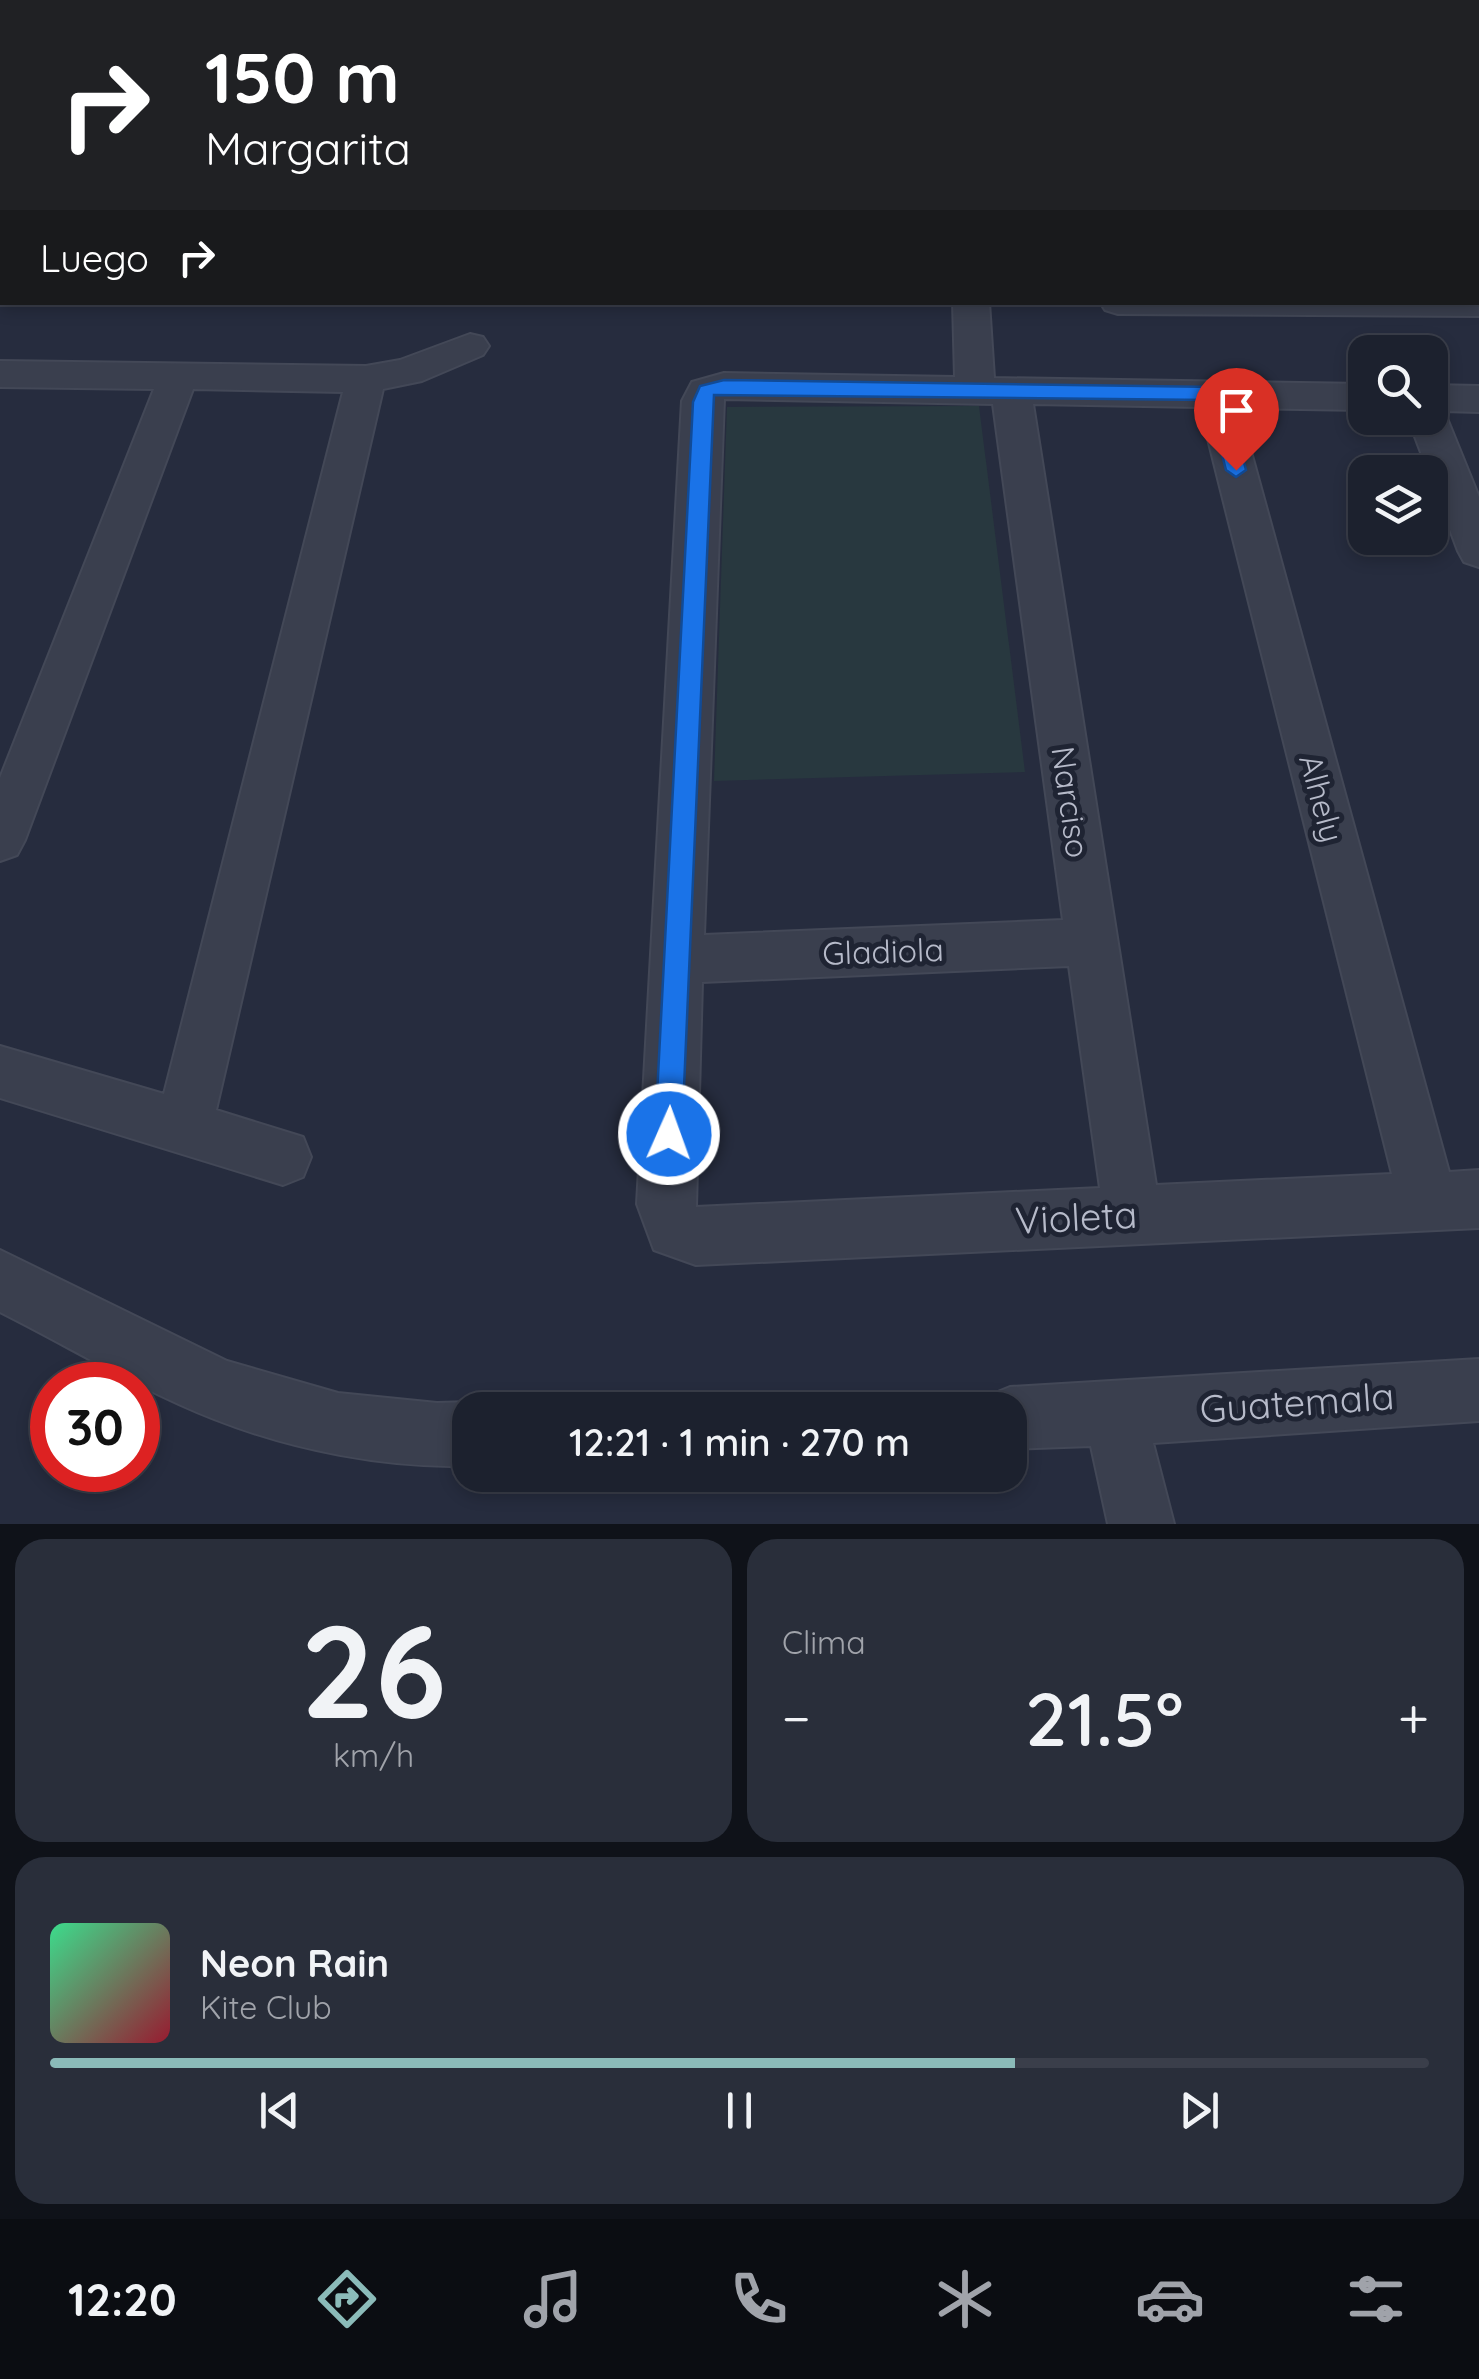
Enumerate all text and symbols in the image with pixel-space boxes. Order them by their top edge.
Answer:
text: 150 m [205,33,400,121]
icon: right [40,40,170,170]
text: Margarita [205,120,411,176]
icon: right [169,230,224,285]
text: Luego [40,234,149,282]
map controls [1348,335,1448,555]
button: search [1348,335,1448,435]
pin [1194,368,1279,471]
icon: arrive [1209,383,1264,438]
button: layers [1348,455,1448,555]
street label: Narciso [1043,744,1099,860]
street label: Alhely [1291,750,1353,846]
street label: Gladiola [822,929,944,973]
position arrow [617,1082,721,1186]
street label: Violeta [1014,1190,1138,1244]
speed limit sign: 30 [30,1362,160,1492]
street label: Guatemala [1198,1371,1396,1433]
text: 12:21 · 1 min · 270 m [569,1418,910,1466]
text: 26 [301,1588,446,1751]
text: Clima [782,1622,866,1662]
text: 21.5° [1025,1671,1183,1765]
text: − [782,1683,811,1752]
text: + [1398,1683,1429,1752]
text: km/h [333,1735,414,1775]
text: Neon Rain [200,1939,389,1987]
text: Kite Club [200,1987,332,2027]
icon: previous [252,2083,307,2138]
icon: pause [712,2083,767,2138]
icon: next [1172,2083,1227,2138]
icon: directions [312,2264,382,2334]
icon: music [518,2264,588,2334]
icon: phone [724,2264,794,2334]
icon: climate [930,2264,1000,2334]
icon: car [1135,2264,1205,2334]
icon: filters [1341,2264,1411,2334]
text: 12:20 [68,2271,177,2327]

